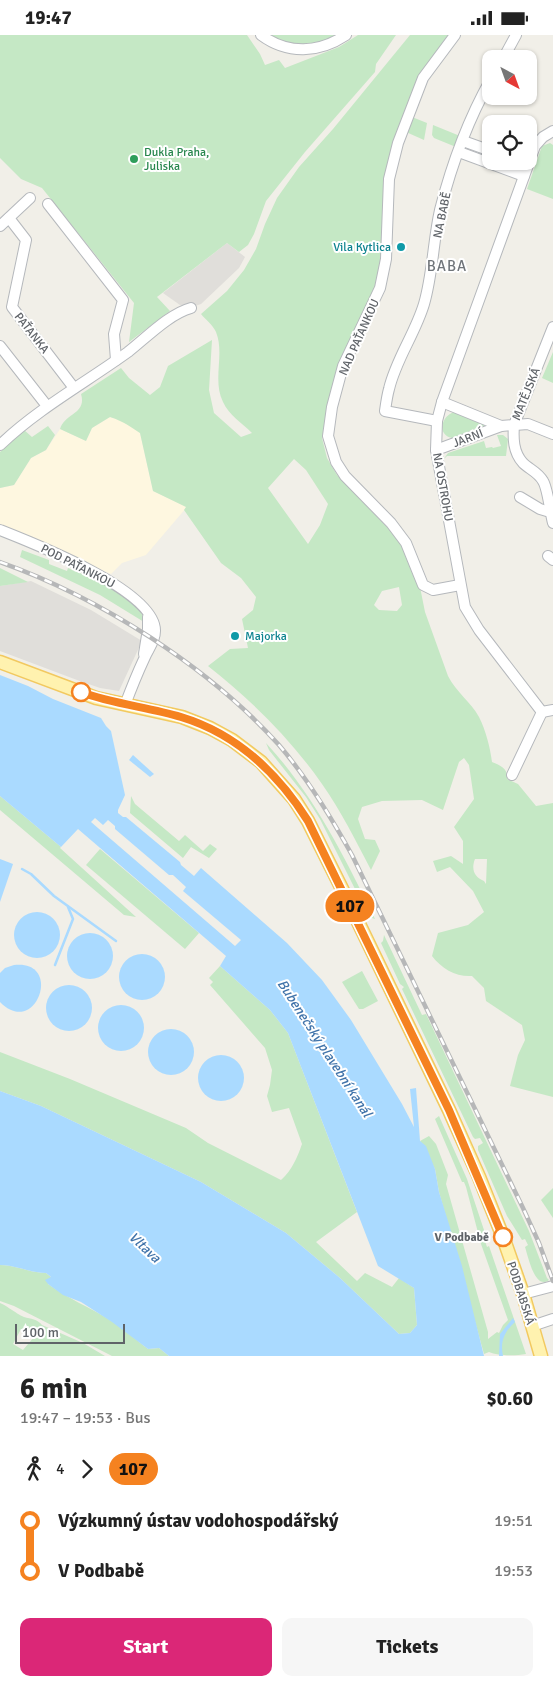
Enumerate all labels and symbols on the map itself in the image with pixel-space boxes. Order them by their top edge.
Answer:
north arrow [482,50,538,105]
place label: Dukla Praha, Juliska [144,145,209,174]
marker: Dukla Praha, Juliska [128,153,140,165]
street label: NA BABĚ [430,190,455,240]
place label: Vila Kytlica [333,240,391,255]
marker: Vila Kytlica [395,241,407,253]
district label: BABA [427,257,467,275]
street label: NAD PAŤANKOU [336,297,383,378]
street label: PAŤANKA [11,310,53,357]
street label: MATĚJSKÁ [509,365,544,423]
street label: JARNÍ [451,426,486,451]
street label: NA OSTROHU [429,452,456,523]
street label: POD PAŤANKOU [38,541,117,592]
place label: Majorka [245,629,287,644]
marker: Majorka [229,630,241,642]
unlabelled marker [71,682,91,702]
line badge: 107 [321,890,379,922]
water label: Bubenečský plavební kanál [274,976,376,1121]
marker: V Podbabě [493,1227,513,1247]
water label: Vltava [125,1228,165,1267]
place label: V Podbabě [435,1230,489,1245]
street label: PODBABSKÁ [503,1260,538,1327]
scale bar [15,1321,125,1344]

